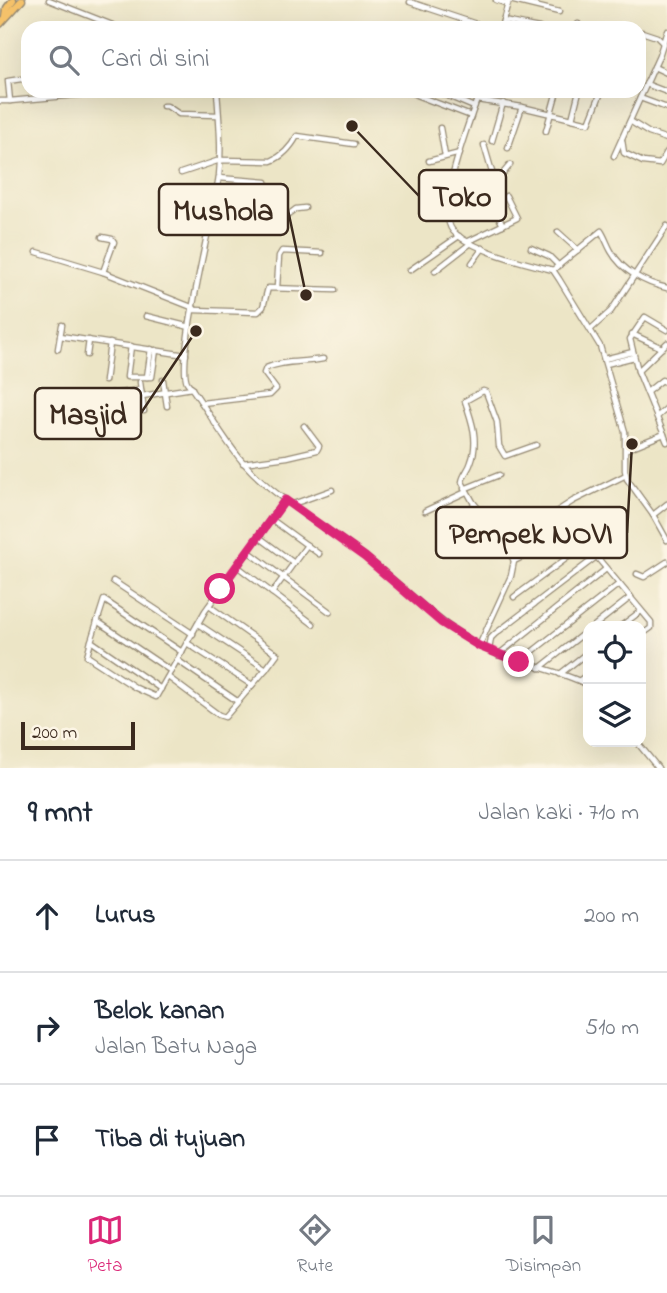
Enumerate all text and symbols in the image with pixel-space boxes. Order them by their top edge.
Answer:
search box [21,21,646,98]
icon: search [45,41,83,79]
text: Cari di sini [101,41,210,79]
callout: Toko [419,170,506,221]
text: Toko [432,177,492,221]
callout: Mushola [159,184,288,235]
text: Mushola [173,191,273,235]
callout: Masjid [35,388,141,439]
text: Masjid [49,395,127,439]
callout: Pempek NOVI [436,507,627,558]
text: Pempek NOVI [449,514,613,558]
route start [204,573,235,604]
map controls [583,621,646,747]
button: locate [583,621,646,684]
route end [503,646,534,677]
button: layers [583,684,646,747]
scale bar [21,719,135,751]
text: 200 m [32,720,77,747]
text: 9 mnt [28,792,93,836]
text: Jalan kaki · 710 m [479,797,639,830]
icon: ahead [28,897,66,935]
text: Lurus [95,897,156,935]
text: 200 m [584,900,639,933]
text: Belok kanan [95,993,224,1031]
icon: right [28,1009,66,1047]
text: 510 m [585,1012,639,1045]
text: Jalan Batu Naga [95,1031,257,1064]
icon: arrive [28,1121,66,1159]
text: Tiba di tujuan [95,1121,245,1159]
tab: Peta [86,1211,124,1280]
tab: Rute [296,1211,334,1280]
tab: Disimpan [506,1211,581,1280]

